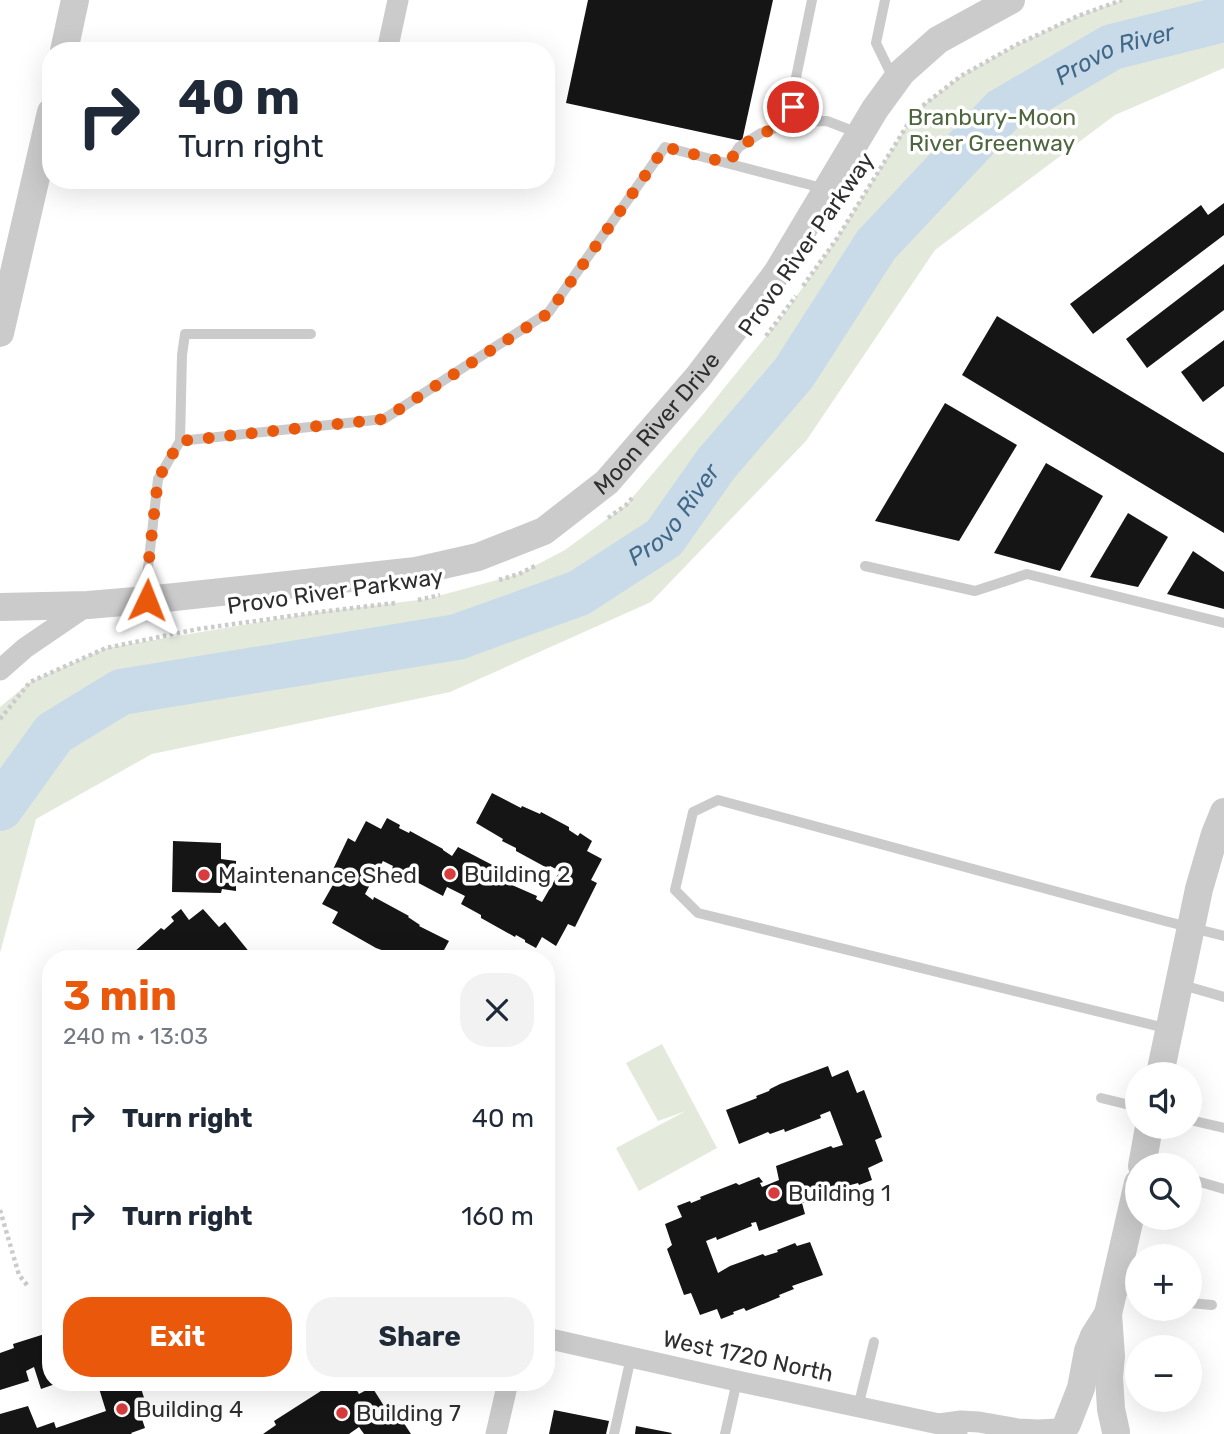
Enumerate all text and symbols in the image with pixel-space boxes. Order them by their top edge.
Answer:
water label: Provo River [1050,18,1178,91]
text: 40 m [178,68,300,126]
icon: right [63,70,154,161]
pin [763,77,823,137]
icon: arrive [774,88,812,126]
park label: Branbury-Moon River Greenway [908,103,1076,157]
text: Turn right [178,127,323,165]
street label: Provo River Parkway [732,146,880,341]
street label: Moon River Drive [588,347,726,501]
water label: Provo River [623,458,726,571]
street label: Provo River Parkway [225,562,445,620]
position arrow [110,563,184,637]
place label: Building 2 [464,860,570,888]
place label: Maintenance Shed [218,861,417,889]
marker: Building 2 [442,866,458,882]
marker: Maintenance Shed [196,867,212,883]
text: 3 min [63,971,177,1021]
button: close [460,973,534,1047]
text: 240 m · 13:03 [63,1022,208,1050]
map controls [1125,1062,1202,1412]
button: sound [1125,1062,1202,1139]
icon: right [63,1099,101,1137]
text: Turn right [122,1103,252,1134]
text: 40 m [472,1103,534,1134]
button: search [1125,1153,1202,1230]
place label: Building 1 [788,1179,891,1207]
marker: Building 1 [766,1185,782,1201]
icon: right [63,1197,101,1235]
text: Turn right [122,1201,252,1232]
text: 160 m [461,1201,534,1232]
button: + [1125,1244,1202,1321]
button: Exit [63,1297,292,1377]
button: Share [306,1297,534,1377]
street label: West 1720 North [660,1324,836,1388]
button: − [1125,1335,1202,1412]
place label: Building 4 [136,1395,243,1423]
place label: Building 7 [356,1399,461,1427]
marker: Building 4 [114,1401,130,1417]
marker: Building 7 [334,1405,350,1421]

